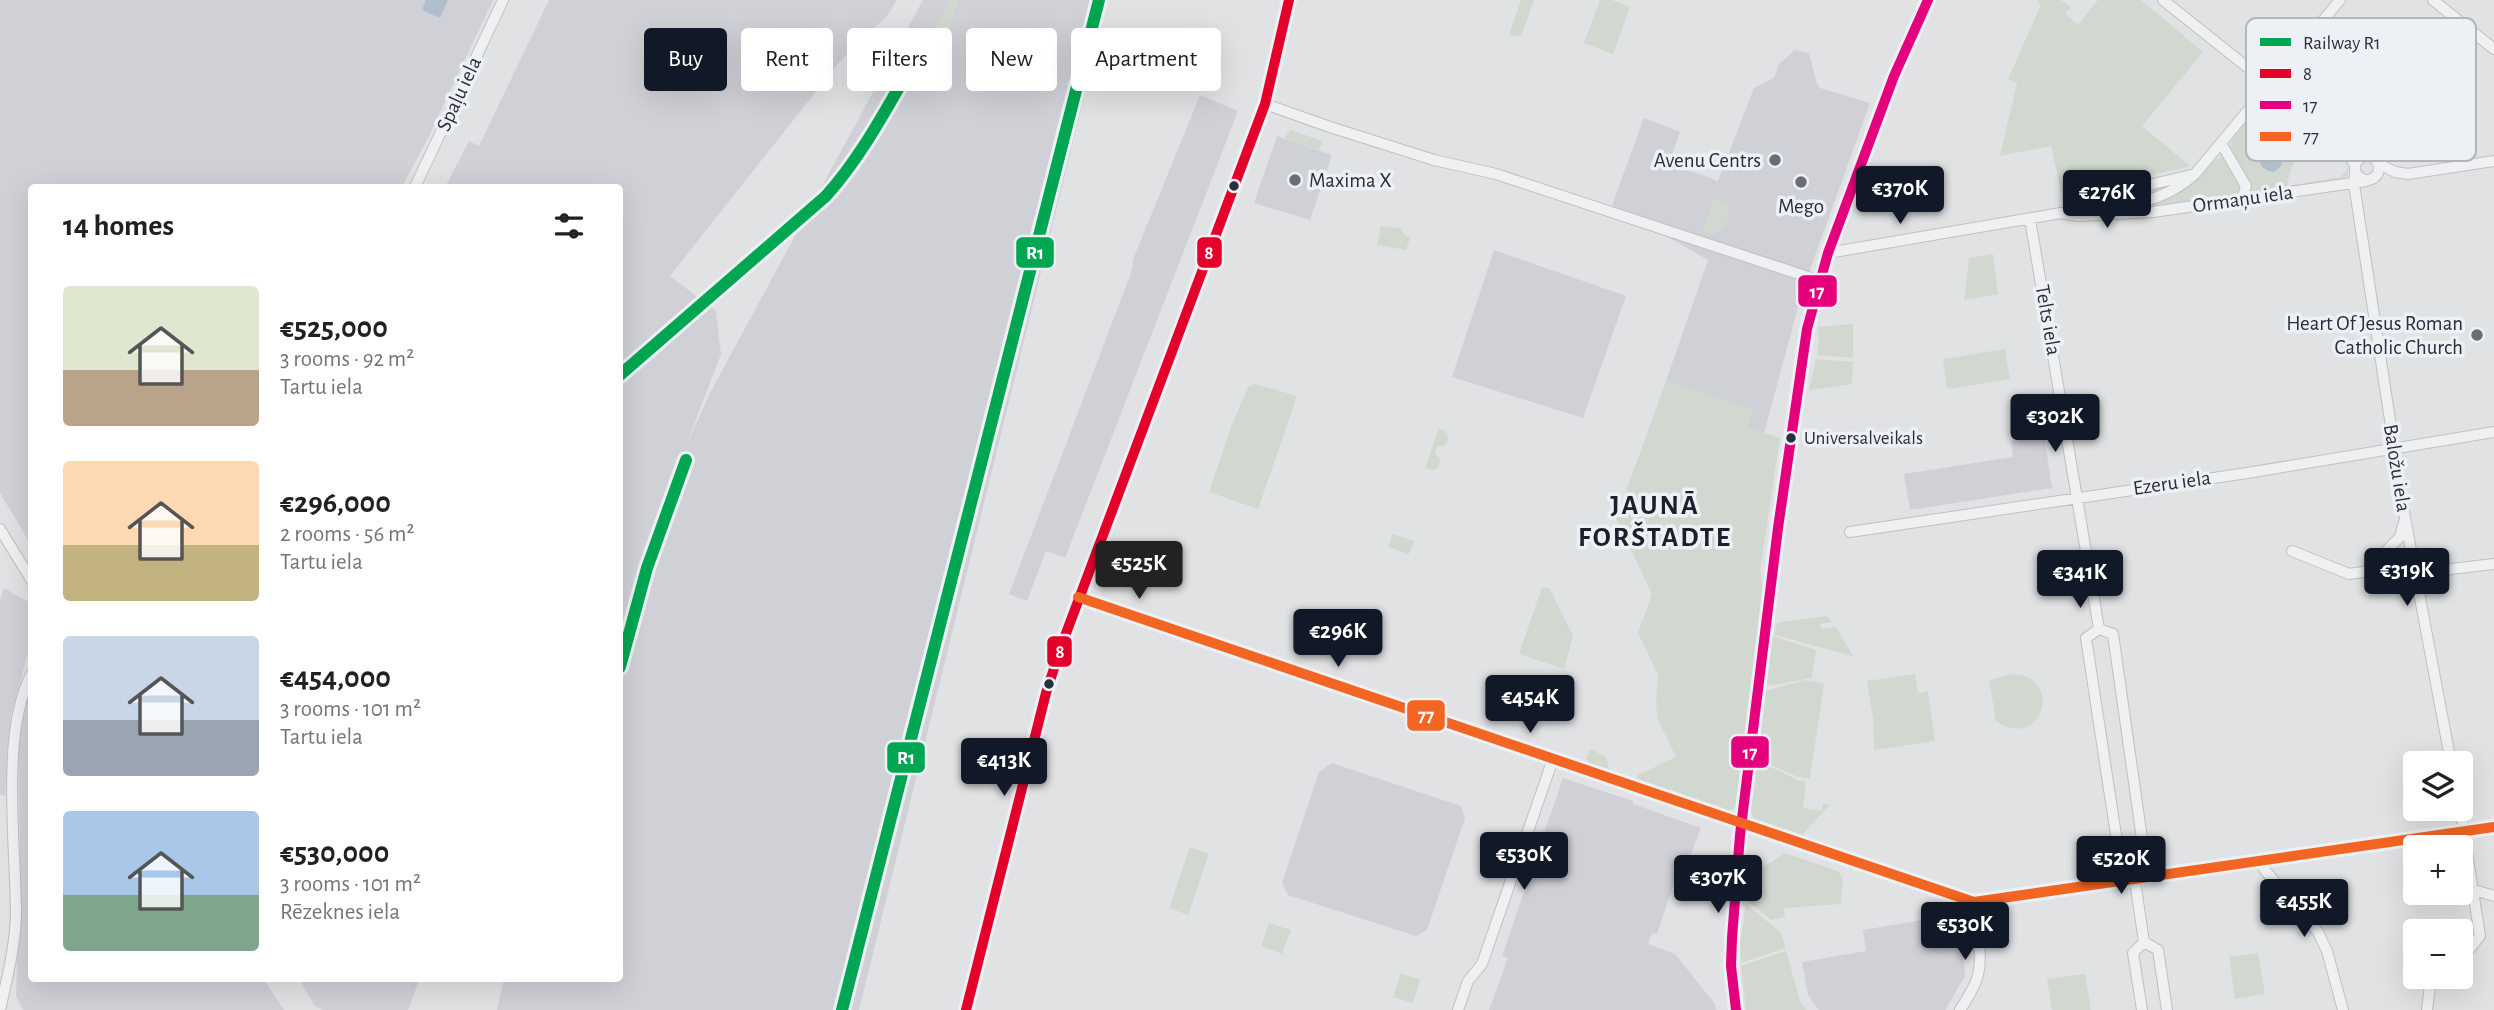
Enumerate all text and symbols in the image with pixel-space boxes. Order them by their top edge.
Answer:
legend [2246,18,2476,161]
chip: Buy [644,28,727,91]
chip: Rent [741,28,833,91]
chip: Filters [847,28,952,91]
chip: New [966,28,1057,91]
chip: Apartment [1071,28,1221,91]
text: Railway R1 [2303,34,2381,53]
street label: Spaļu iela [433,53,487,135]
text: 8 [2303,65,2312,84]
text: 17 [2303,97,2318,116]
text: 77 [2303,128,2319,147]
place label: Avenu Centrs [1654,150,1761,171]
marker: Avenu Centrs [1767,152,1783,168]
pin: €370K [1851,166,1949,226]
place label: Maxima X [1309,170,1392,191]
pin: €276K [2058,170,2156,230]
marker: Maxima X [1287,172,1303,188]
marker: Mego [1793,174,1809,190]
text: €370K [1872,177,1928,200]
unlabelled marker [1227,179,1241,193]
text: €276K [2079,181,2135,204]
street label: Ormaņu iela [2191,182,2295,218]
place label: Mego [1778,196,1824,217]
icon: filters [550,207,588,245]
text: 14 homes [63,211,174,241]
line badge: R1 [1015,236,1055,269]
line badge: 8 [1196,236,1223,269]
text: R1 [1026,244,1044,263]
text: 8 [1204,244,1214,263]
line badge: 17 [1797,274,1838,308]
text: 17 [1809,283,1825,302]
street label: Telts iela [2031,283,2065,357]
text: €525,000 [280,313,388,343]
place label: Heart Of Jesus Roman Catholic Church [2286,313,2463,358]
icon: home [119,314,203,398]
marker: Heart Of Jesus Roman Catholic Church [2469,327,2485,343]
text: 3 rooms · 92 m² [280,348,414,371]
text: Tartu iela [280,376,363,399]
pin: €302K [2006,394,2104,454]
text: €302K [2027,405,2083,428]
street label: Baložu iela [2380,423,2414,514]
place label: Universalveikals [1804,429,1923,448]
marker: Universalveikals [1784,431,1798,445]
street label: Ezeru iela [2132,467,2213,499]
text: €296,000 [280,488,391,518]
icon: home [119,489,203,573]
district label: JAUNĀ FORŠTADTE [1578,491,1732,552]
text: 2 rooms · 56 m² [280,523,414,546]
pin: €525K [1090,542,1188,601]
pin: €319K [2358,548,2456,608]
pin: €341K [2031,550,2129,610]
text: Tartu iela [280,551,363,574]
text: €525K [1112,552,1166,575]
text: €319K [2380,559,2434,582]
text: €341K [2053,561,2107,584]
pin: €296K [1289,610,1387,669]
text: €296K [1309,620,1367,643]
line badge: 8 [1046,635,1073,668]
text: 8 [1055,643,1065,662]
text: €454,000 [280,663,391,693]
icon: home [119,664,203,748]
pin: €454K [1481,676,1579,735]
unlabelled marker [1042,677,1056,691]
text: €454K [1501,686,1559,709]
text: 3 rooms · 101 m² [280,698,421,721]
line badge: 77 [1406,699,1446,732]
text: 77 [1418,707,1434,726]
text: Tartu iela [280,726,363,749]
line badge: 17 [1730,735,1770,769]
pin: €413K [955,738,1053,798]
line badge: R1 [886,741,926,774]
text: 17 [1742,744,1758,763]
text: R1 [897,749,915,768]
text: €413K [977,749,1031,772]
map controls [2403,751,2473,989]
button: layers [2403,751,2473,821]
pin: €530K [1475,832,1573,892]
button: + [2403,835,2473,905]
pin: €520K [2072,836,2170,896]
text: €530,000 [280,838,389,868]
icon: home [119,839,203,923]
text: €530K [1496,843,1552,866]
text: €520K [2093,847,2149,870]
pin: €307K [1669,856,1767,915]
text: €307K [1690,866,1746,889]
text: 3 rooms · 101 m² [280,873,421,896]
pin: €455K [2255,880,2353,939]
text: €455K [2276,890,2332,913]
text: Rēzeknes iela [280,901,400,924]
pin: €530K [1916,902,2014,962]
text: €530K [1937,913,1993,936]
button: − [2403,919,2473,989]

